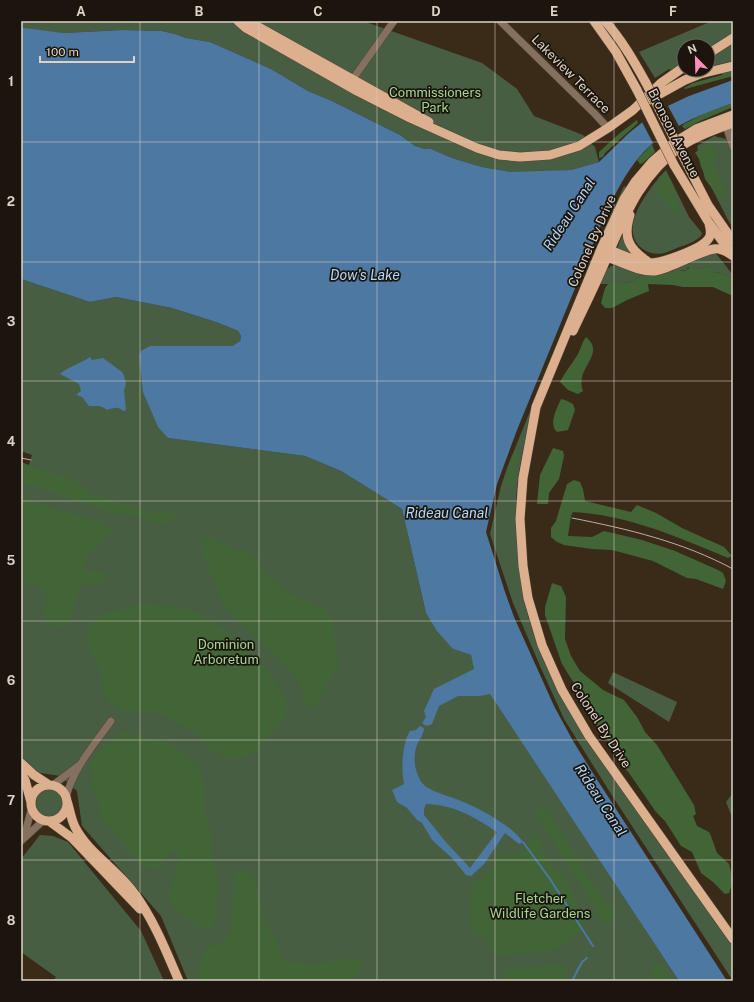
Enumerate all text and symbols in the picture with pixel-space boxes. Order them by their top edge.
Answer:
text: A [76,4,86,19]
text: B [195,4,204,19]
text: C [313,4,323,19]
text: D [431,4,441,19]
text: E [550,4,558,19]
text: F [669,4,677,19]
street label: Lakeview Terrace [529,32,613,116]
scale bar [40,38,134,64]
north arrow [676,38,716,78]
text: N [686,42,698,56]
text: 100 m [46,45,79,59]
text: 1 [8,74,14,89]
park label: Commissioners Park [389,85,481,115]
street label: Bronson Avenue [645,86,703,180]
water label: Rideau Canal [540,175,598,253]
street label: Colonel By Drive [565,193,619,289]
text: 2 [7,194,15,209]
water label: Dow's Lake [330,267,400,283]
text: 3 [7,314,16,329]
text: 4 [7,434,16,449]
water label: Rideau Canal [406,505,488,521]
text: 5 [7,553,16,568]
park label: Dominion Arboretum [193,637,259,667]
text: 6 [7,673,16,688]
street label: Colonel By Drive [568,679,634,771]
water label: Rideau Canal [572,761,630,839]
text: 7 [7,793,15,808]
park label: Fletcher Wildlife Gardens [490,891,590,921]
text: 8 [7,913,16,928]

